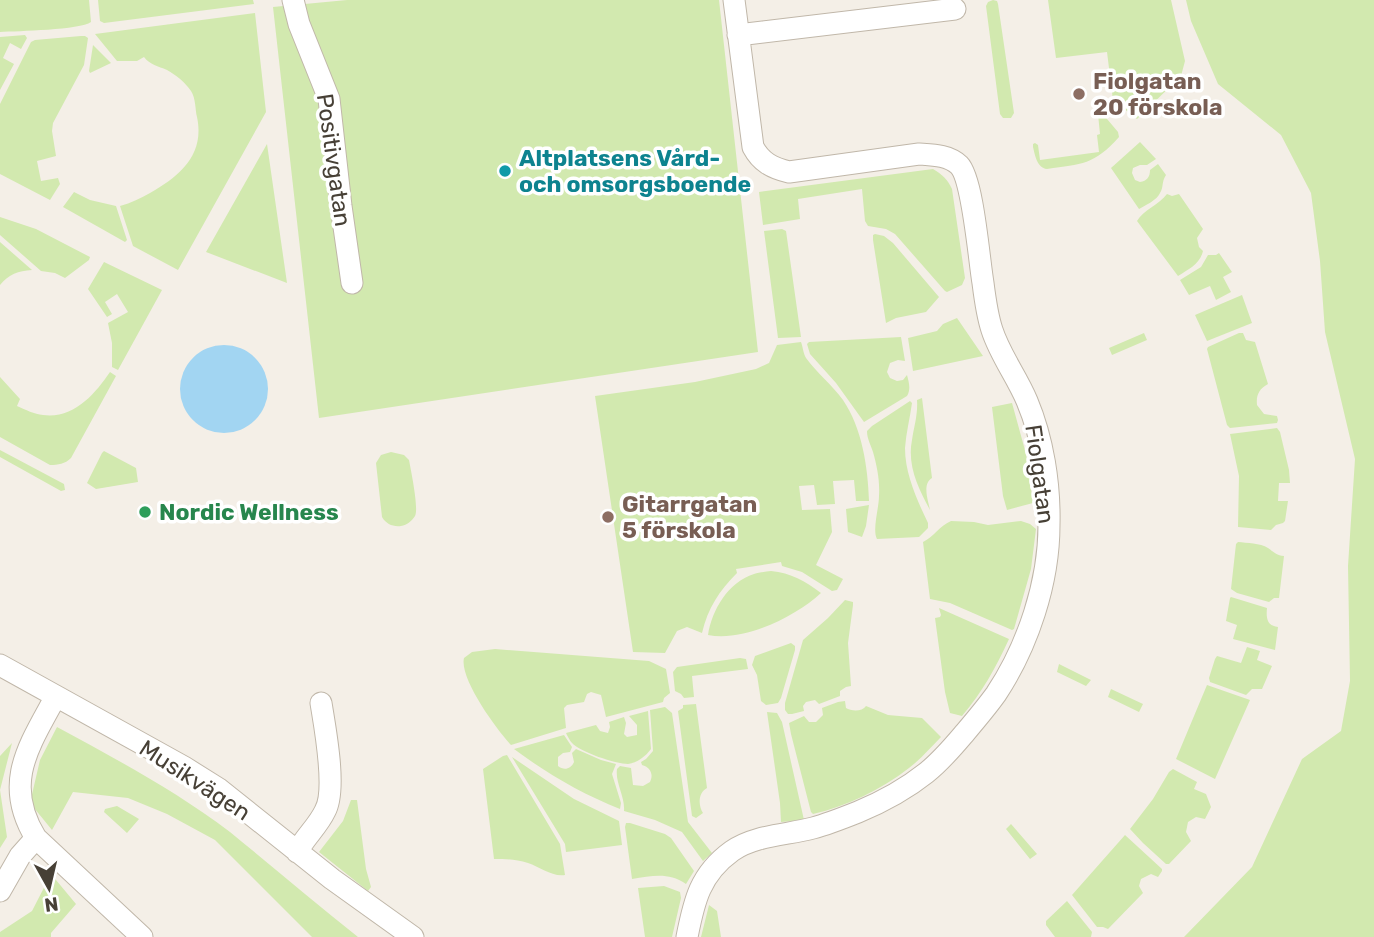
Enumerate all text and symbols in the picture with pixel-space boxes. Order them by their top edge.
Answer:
place label: Fiolgatan 20 förskola [1093,67,1222,121]
marker: Fiolgatan 20 förskola [1071,86,1087,102]
street label: Positivgatan [311,92,357,228]
place label: Altplatsens Vård- och omsorgsboende [519,144,751,198]
marker: Altplatsens Vård- och omsorgsboende [497,163,513,179]
street label: Fiolgatan [1019,423,1061,525]
place label: Gitarrgatan 5 förskola [622,490,757,544]
place label: Nordic Wellness [159,498,339,526]
marker: Nordic Wellness [137,504,153,520]
marker: Gitarrgatan 5 förskola [600,509,616,525]
street label: Musikvägen [134,734,256,826]
north arrow [14,853,84,923]
text: N [43,892,60,917]

